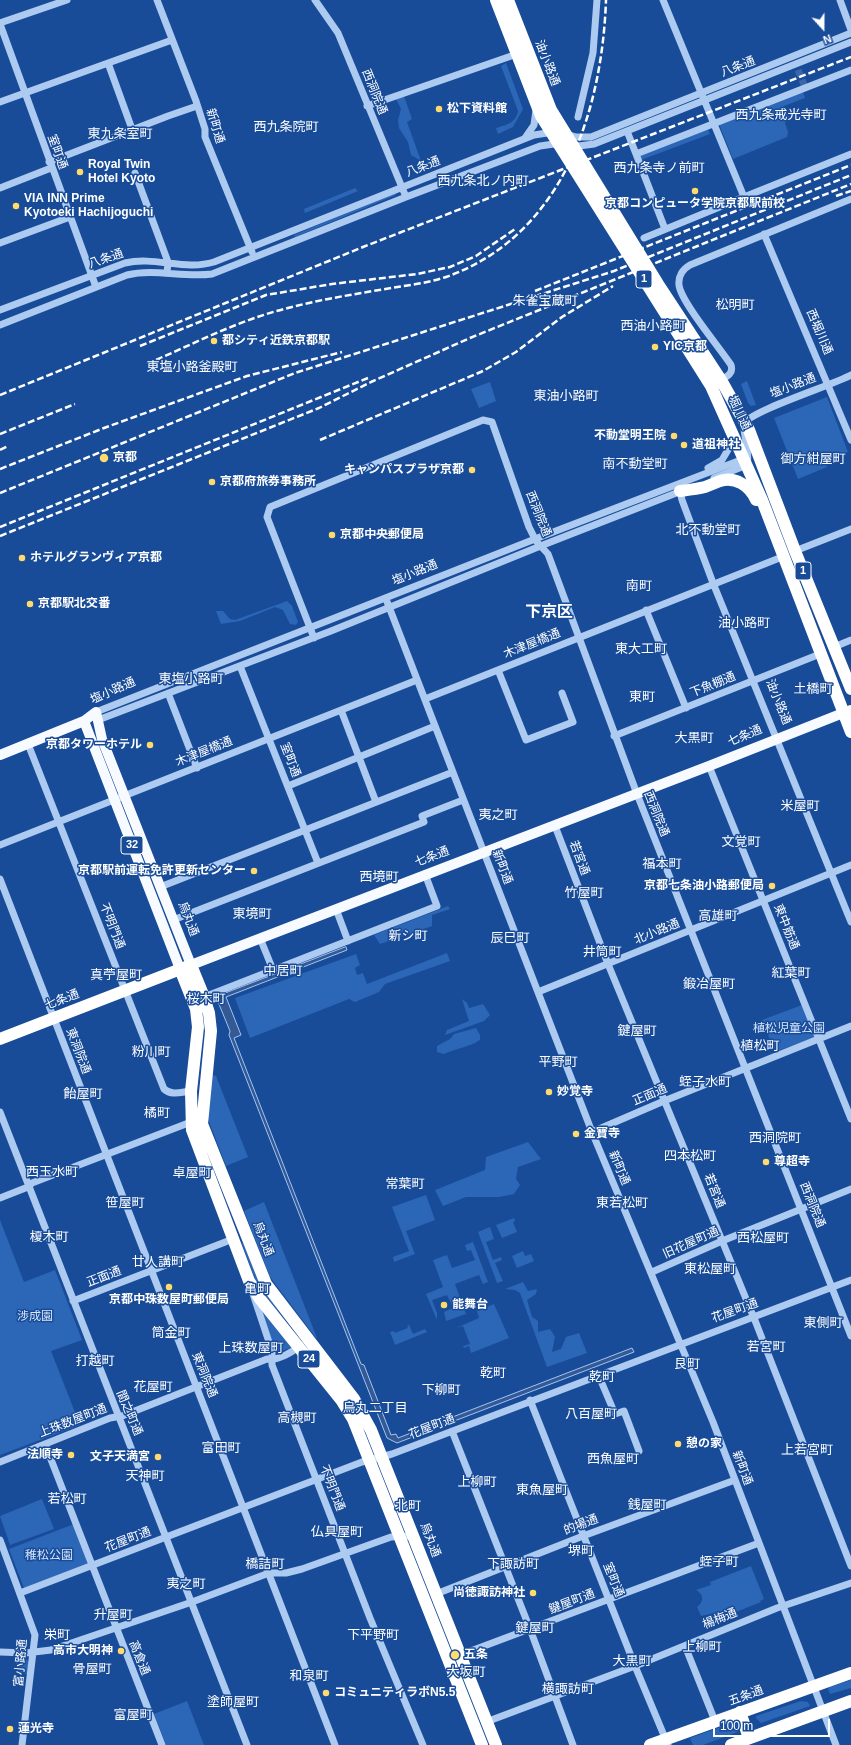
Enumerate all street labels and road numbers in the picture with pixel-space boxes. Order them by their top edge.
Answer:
street label: 油小路通 [532,38,562,88]
street label: 八条通 [719,54,757,80]
street label: 西洞院通 [358,67,390,117]
street label: 新町通 [203,107,227,145]
street label: 室町通 [44,133,70,171]
street label: 八条通 [404,154,442,180]
street label: 八条通 [87,246,125,272]
road number: 1 [636,270,652,288]
street label: 西堀川通 [803,307,835,357]
street label: 塩小路通 [768,371,818,401]
street label: 堀川通 [725,394,753,432]
street label: 西洞院通 [522,489,554,539]
street label: 塩小路通 [390,557,440,589]
road number: 1 [795,562,811,580]
street label: 木津屋橋通 [501,626,563,662]
street label: 下魚棚通 [688,669,738,701]
street label: 塩小路通 [88,675,138,707]
street label: 油小路通 [762,677,794,727]
street label: 七条通 [726,722,764,750]
street label: 木津屋橋通 [173,734,235,770]
street label: 室町通 [277,741,303,779]
street label: 西洞院通 [640,789,672,839]
road number: 32 [121,836,143,854]
street label: 若宮通 [566,839,592,877]
street label: 七条通 [413,844,451,870]
street label: 新町通 [489,848,515,886]
street label: 烏丸通 [175,900,201,938]
street label: 不明門通 [97,901,127,951]
street label: 東中筋通 [770,902,802,952]
street label: 北小路通 [632,916,682,948]
street label: 七条通 [43,987,81,1013]
street label: 東洞院通 [63,1026,93,1076]
street label: 正面通 [631,1081,669,1109]
street label: 新町通 [605,1149,633,1187]
street label: 若宮通 [701,1172,727,1210]
street label: 西洞院通 [796,1180,828,1230]
street label: 烏丸通 [250,1220,276,1258]
street label: 旧花屋町通 [661,1224,721,1262]
street label: 正面通 [85,1264,123,1290]
street label: 花屋町通 [710,1296,760,1326]
street label: 東洞院通 [188,1350,220,1400]
road number: 24 [298,1350,320,1368]
street label: 間之町通 [113,1388,145,1438]
street label: 上珠数屋町通 [37,1401,109,1441]
street label: 花屋町通 [407,1412,457,1442]
street label: 新町通 [729,1449,755,1487]
street label: 不明門通 [317,1463,347,1513]
street label: 的場通 [562,1512,600,1538]
street label: 烏丸通 [417,1521,443,1559]
street label: 花屋町通 [103,1525,153,1555]
street label: 室町通 [600,1561,626,1599]
street label: 鍵屋町通 [547,1587,597,1617]
street label: 楊梅通 [701,1606,739,1632]
street label: 富小路通 [12,1638,30,1688]
street label: 高倉通 [126,1639,152,1677]
street label: 五条通 [727,1683,765,1709]

